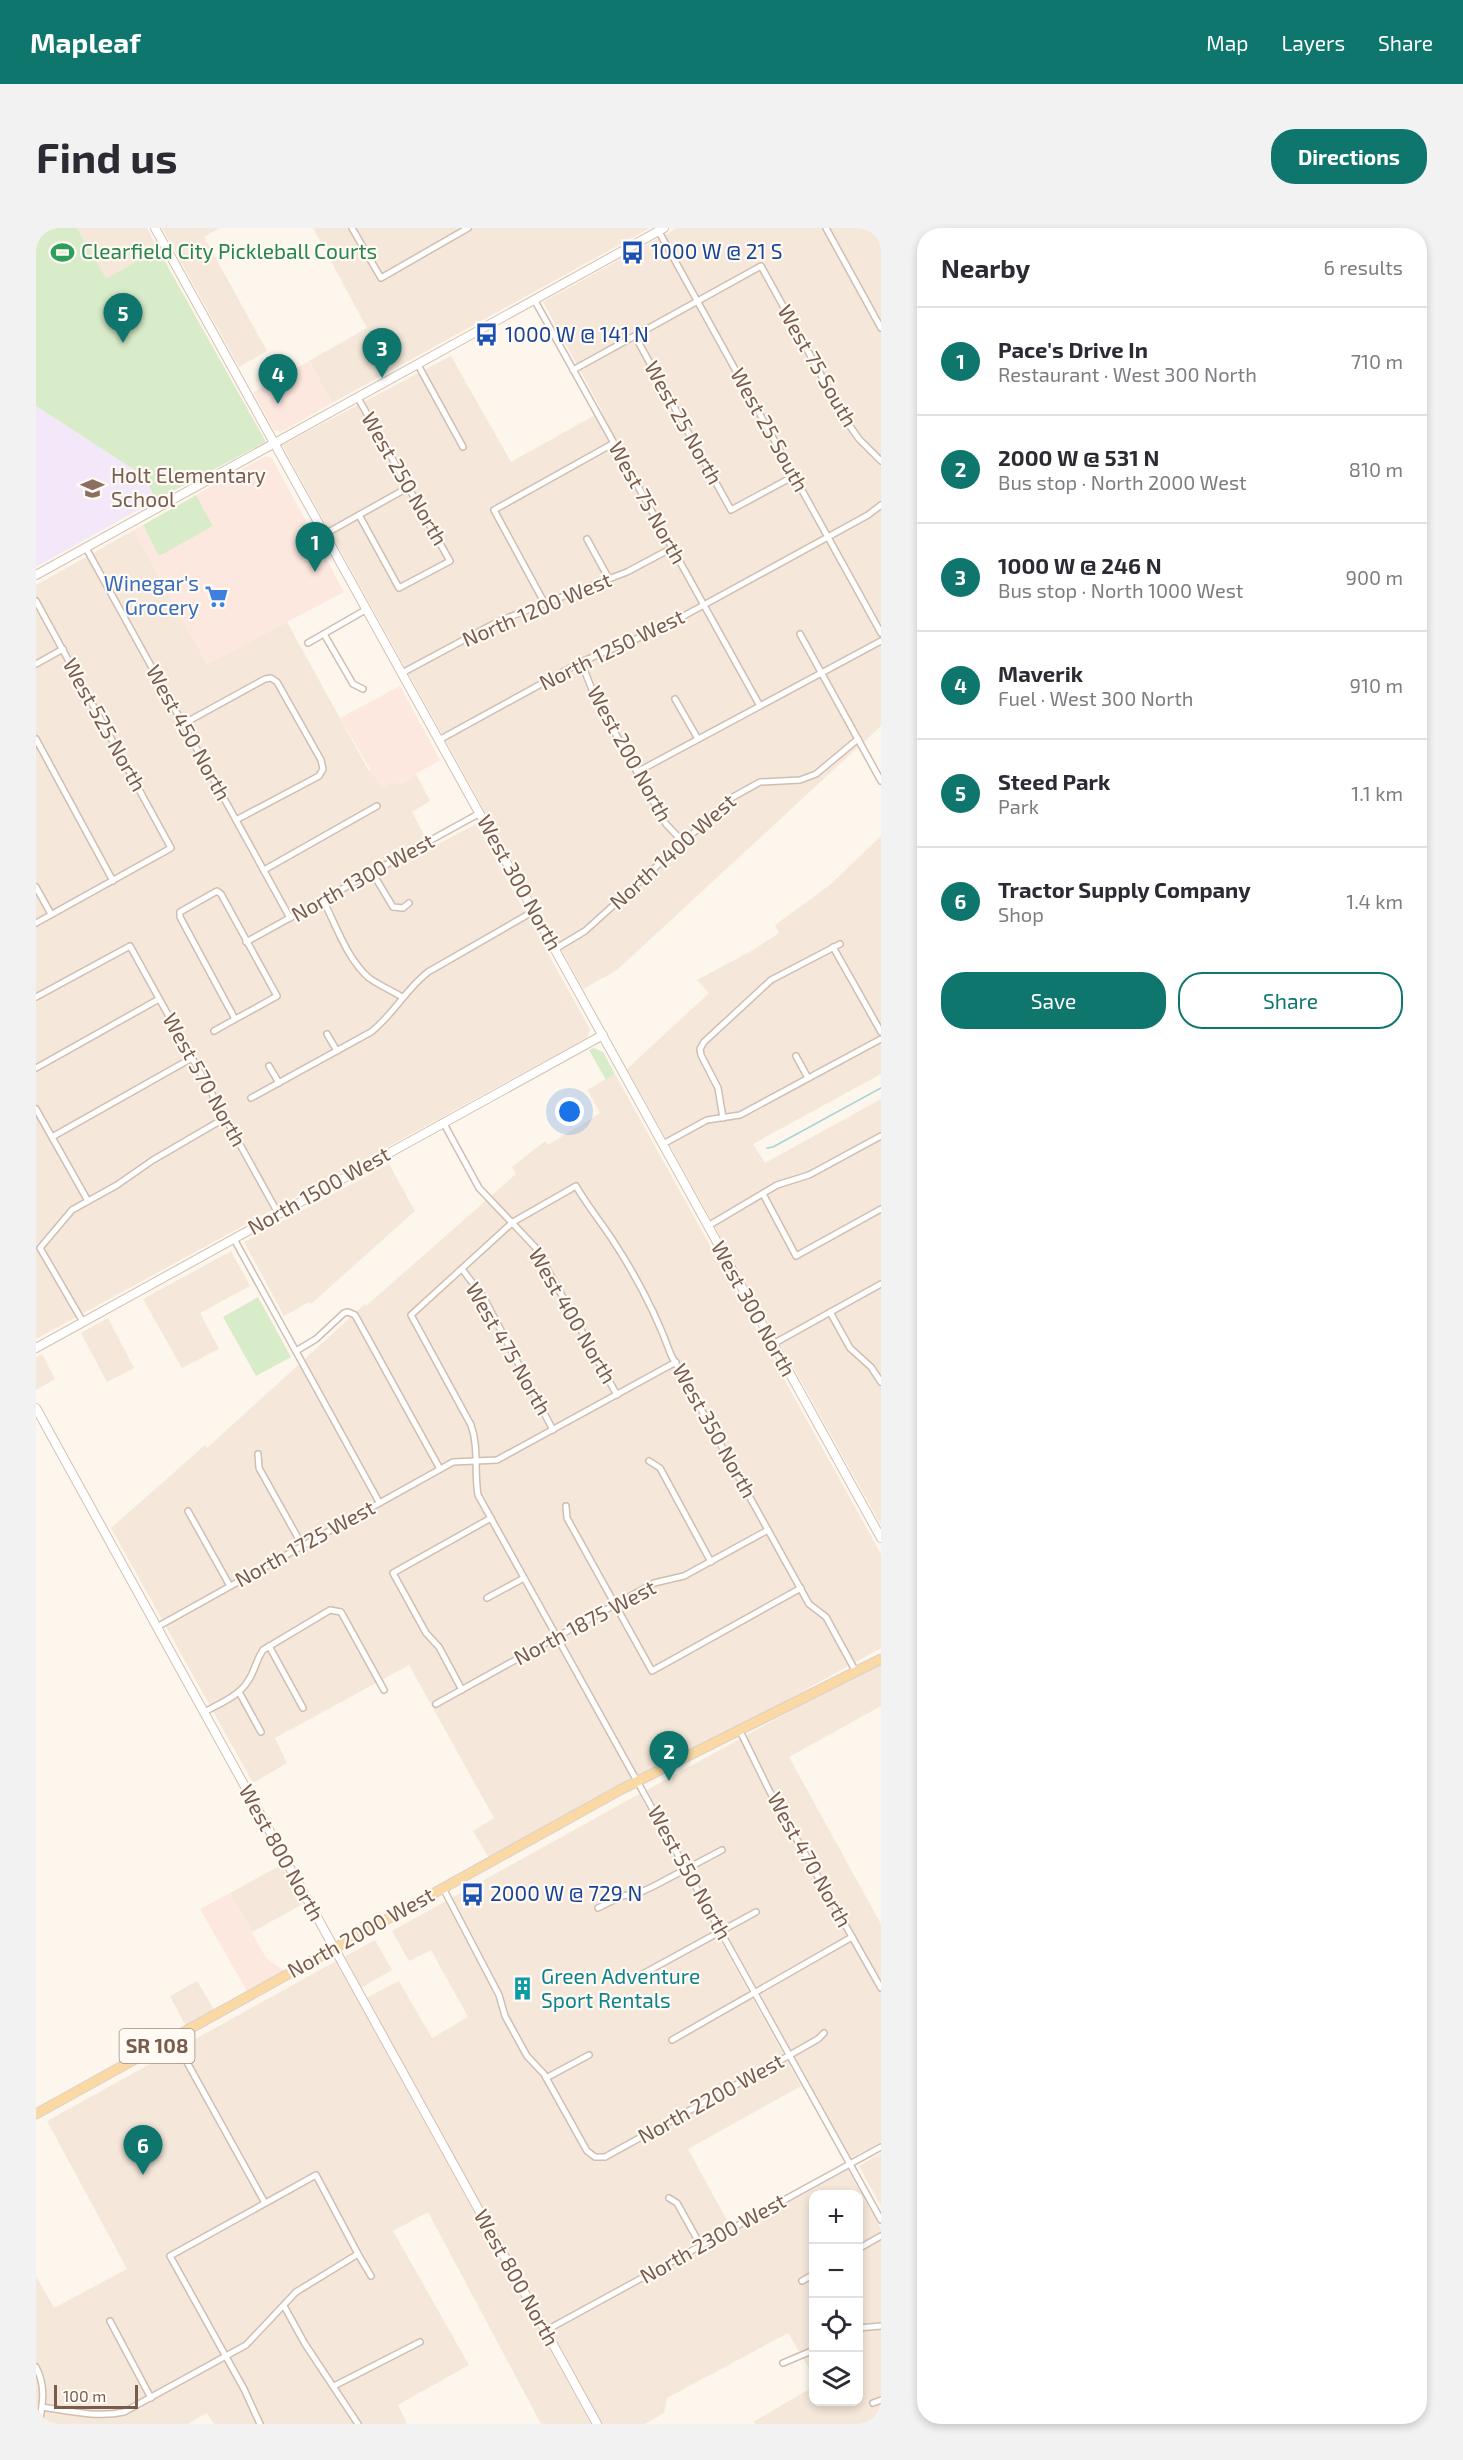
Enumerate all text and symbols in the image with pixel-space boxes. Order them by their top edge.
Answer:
text: Mapleaf [30,25,141,59]
text: Map [1206,30,1248,55]
text: Layers [1281,30,1345,55]
text: Share [1378,30,1433,55]
button: Directions [1271,129,1427,184]
text: Find us [36,131,178,181]
place label: Clearfield City Pickleball Courts [81,238,377,263]
place label: 1000 W @ 21 S [651,238,782,263]
sports icon: Clearfield City Pickleball Courts [50,239,76,265]
bus stop icon: 1000 W @ 21 S [620,239,646,265]
text: Nearby [941,252,1030,283]
text: 6 results [1323,255,1403,279]
pin: 5 [104,294,142,343]
street label: West 75 South [773,300,863,431]
place label: 1000 W @ 141 N [505,321,649,346]
bus stop icon: 1000 W @ 141 N [474,322,500,348]
pin: 3 [362,328,402,378]
text: Pace's Drive In [998,336,1148,362]
text: 1 [956,349,965,373]
text: 710 m [1351,349,1403,373]
pin: 4 [258,354,298,404]
street label: West 25 North [640,356,729,488]
text: Restaurant · West 300 North [998,362,1257,386]
street label: West 25 South [726,363,815,496]
street label: West 250 North [357,407,454,549]
street label: West 75 North [604,437,692,568]
text: 2000 W @ 531 N [998,444,1159,470]
text: 2 [955,457,966,481]
text: 810 m [1349,457,1403,481]
place label: Holt Elementary School [111,462,266,511]
text: Bus stop · North 2000 West [998,470,1247,494]
school or university icon: Holt Elementary School [80,475,106,501]
pin: 1 [296,522,334,572]
text: 1000 W @ 246 N [998,552,1162,578]
text: 3 [955,565,966,589]
text: 900 m [1345,565,1403,589]
street label: North 1200 West [458,566,615,651]
place label: Winegar's Grocery [104,570,199,619]
text: Bus stop · North 1000 West [998,578,1243,602]
supermarket icon: Winegar's Grocery [204,583,230,609]
street label: North 1250 West [535,603,688,695]
street label: West 525 North [58,653,152,795]
street label: West 450 North [142,660,237,804]
text: Maverik [998,660,1083,686]
text: 4 [954,673,967,697]
text: 910 m [1350,673,1403,697]
street label: West 200 North [583,681,678,826]
text: Fuel · West 300 North [998,686,1193,710]
text: Steed Park [998,768,1110,794]
text: 5 [955,781,966,805]
text: 1.1 km [1351,781,1403,805]
street label: North 1400 West [604,788,740,914]
text: Park [998,794,1039,818]
street label: West 300 North [473,810,568,954]
street label: North 1300 West [287,827,438,926]
text: Tractor Supply Company [998,876,1251,902]
text: 6 [955,889,966,913]
text: 1.4 km [1346,889,1403,913]
text: Shop [998,902,1044,926]
button: Save [941,972,1166,1029]
button: Share [1178,972,1403,1029]
street label: West 570 North [158,1008,252,1150]
your location [555,1097,584,1126]
street label: North 1500 West [243,1140,394,1239]
street label: West 300 North [707,1236,802,1380]
street label: West 400 North [524,1243,622,1388]
street label: West 475 North [461,1277,557,1419]
street label: West 350 North [668,1359,763,1502]
street label: North 1725 West [230,1494,379,1591]
street label: North 1875 West [509,1574,659,1670]
pin: 2 [650,1732,688,1781]
street label: West 800 North [234,1780,330,1925]
street label: West 470 North [763,1787,858,1931]
street label: West 550 North [643,1801,737,1944]
place label: 2000 W @ 729 N [490,1880,642,1905]
street label: North 2000 West [283,1881,438,1982]
bus stop icon: 2000 W @ 729 N [459,1881,485,1907]
place label: Green Adventure Sport Rentals [541,1963,700,2012]
building icon: Green Adventure Sport Rentals [510,1976,536,2002]
road number: SR 108 [120,2029,194,2063]
street label: North 2200 West [633,2047,788,2148]
pin: 6 [124,2126,162,2175]
street label: North 2300 West [635,2187,789,2288]
map controls [809,2190,863,2406]
button: + [809,2190,863,2244]
street label: West 800 North [469,2205,565,2350]
button: − [809,2244,863,2298]
button: locate [809,2298,863,2352]
button: layers [809,2352,863,2406]
scale bar [54,2382,138,2410]
text: 100 m [63,2386,106,2405]

